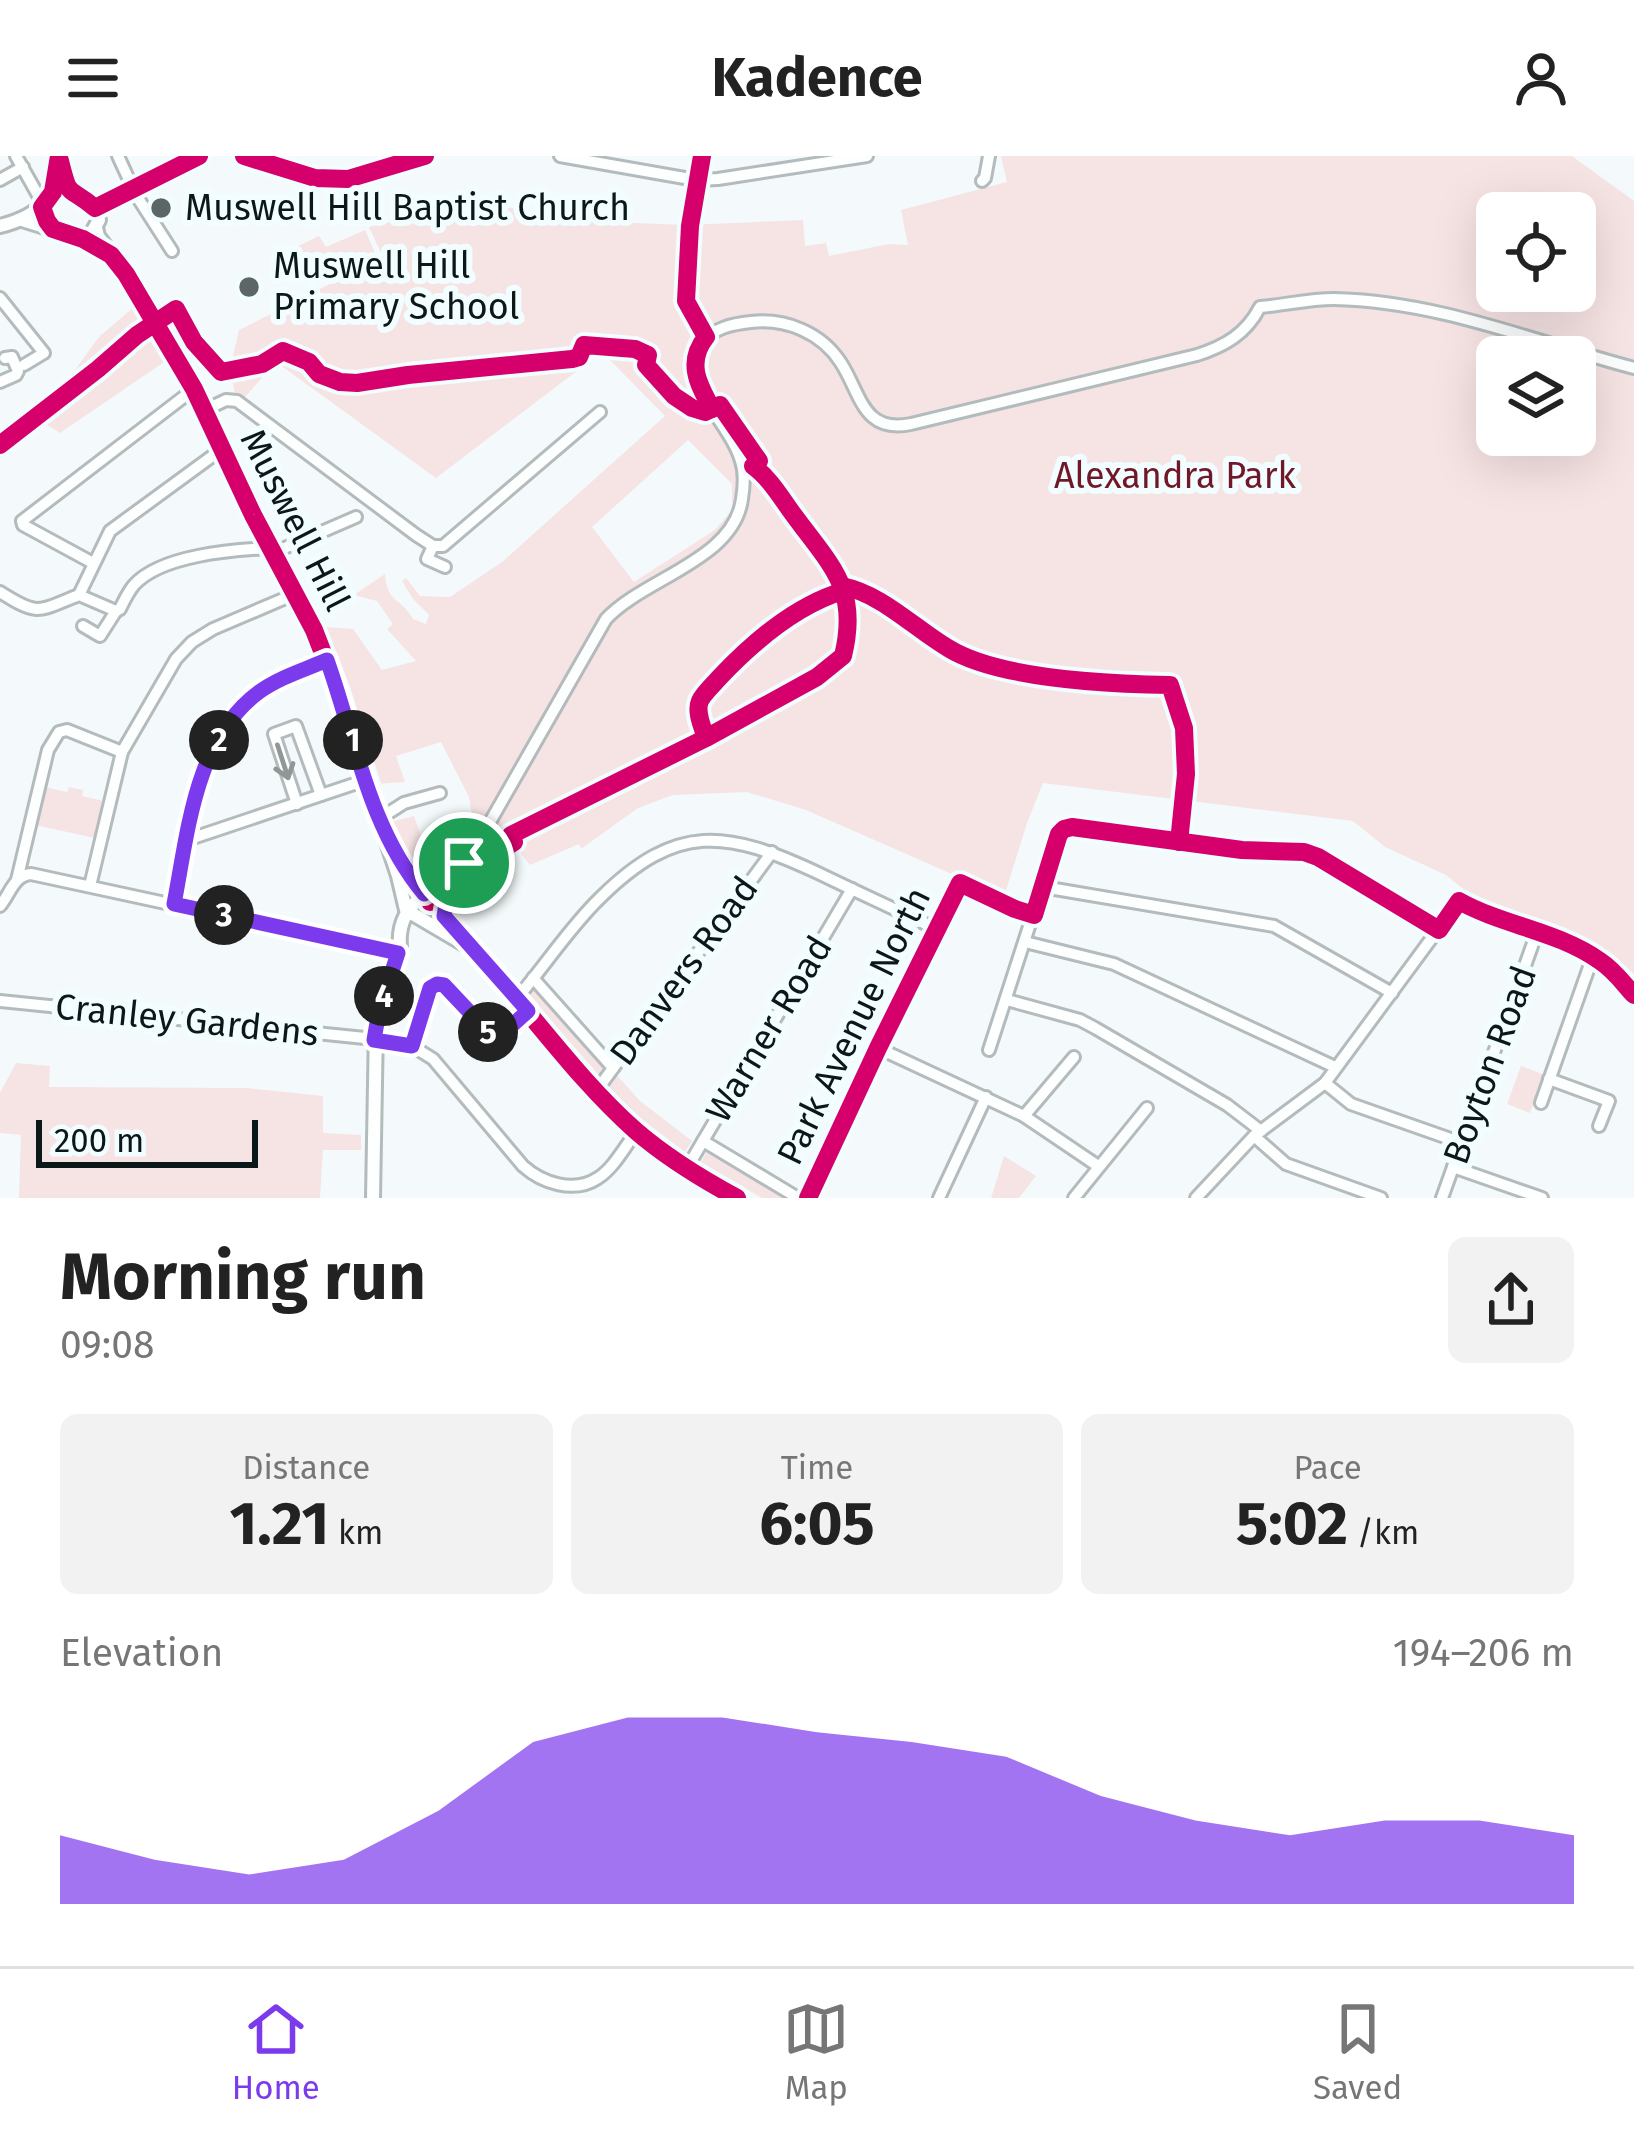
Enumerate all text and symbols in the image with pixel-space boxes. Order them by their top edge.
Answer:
icon: menu [60,45,126,111]
icon: person [1508,45,1574,111]
text: Kadence [711,46,923,110]
place label: Muswell Hill Baptist Church [185,186,630,230]
map controls [1476,192,1596,456]
button: locate [1476,192,1596,312]
marker: Muswell Hill Baptist Church [148,195,174,221]
place label: Muswell Hill Primary School [273,244,519,329]
marker: Muswell Hill Primary School [236,274,262,300]
button: layers [1476,336,1596,456]
street label: Muswell Hill [231,422,359,618]
park label: Alexandra Park [1054,454,1297,498]
pin: 2 [189,710,249,770]
pin: 1 [323,710,383,770]
text: 2 [210,720,228,760]
text: 1 [345,720,361,760]
one-way arrow [274,742,296,780]
pin [413,812,515,914]
icon: arrive [431,830,497,896]
street label: Danvers Road [601,868,767,1074]
street label: Park Avenue North [768,880,940,1172]
pin: 3 [194,885,254,945]
text: 3 [215,895,233,935]
street label: Warner Road [696,928,842,1130]
street label: Boyton Road [1434,960,1546,1170]
pin: 4 [354,966,414,1026]
text: 4 [375,976,393,1016]
street label: Cranley Gardens [53,984,321,1056]
pin: 5 [458,1002,518,1062]
text: 5 [479,1012,497,1052]
scale bar [36,1114,258,1167]
text: 200 m [54,1121,144,1161]
text: Morning run [60,1237,426,1316]
button: share [1448,1237,1574,1363]
text: 09:08 [60,1322,154,1368]
text: Distance [242,1448,370,1488]
text: Time [781,1448,853,1488]
text: Pace [1293,1448,1362,1488]
text: 1.21 [229,1488,329,1560]
text: 6:05 [759,1488,875,1560]
text: 5:02 [1236,1488,1348,1560]
text: km [329,1513,383,1553]
text: /km [1348,1513,1419,1553]
text: Elevation [60,1630,223,1676]
text: 194–206 m [1393,1630,1574,1676]
tab: Home [232,1996,320,2108]
tab: Map [783,1996,849,2108]
tab: Saved [1313,1996,1402,2108]

